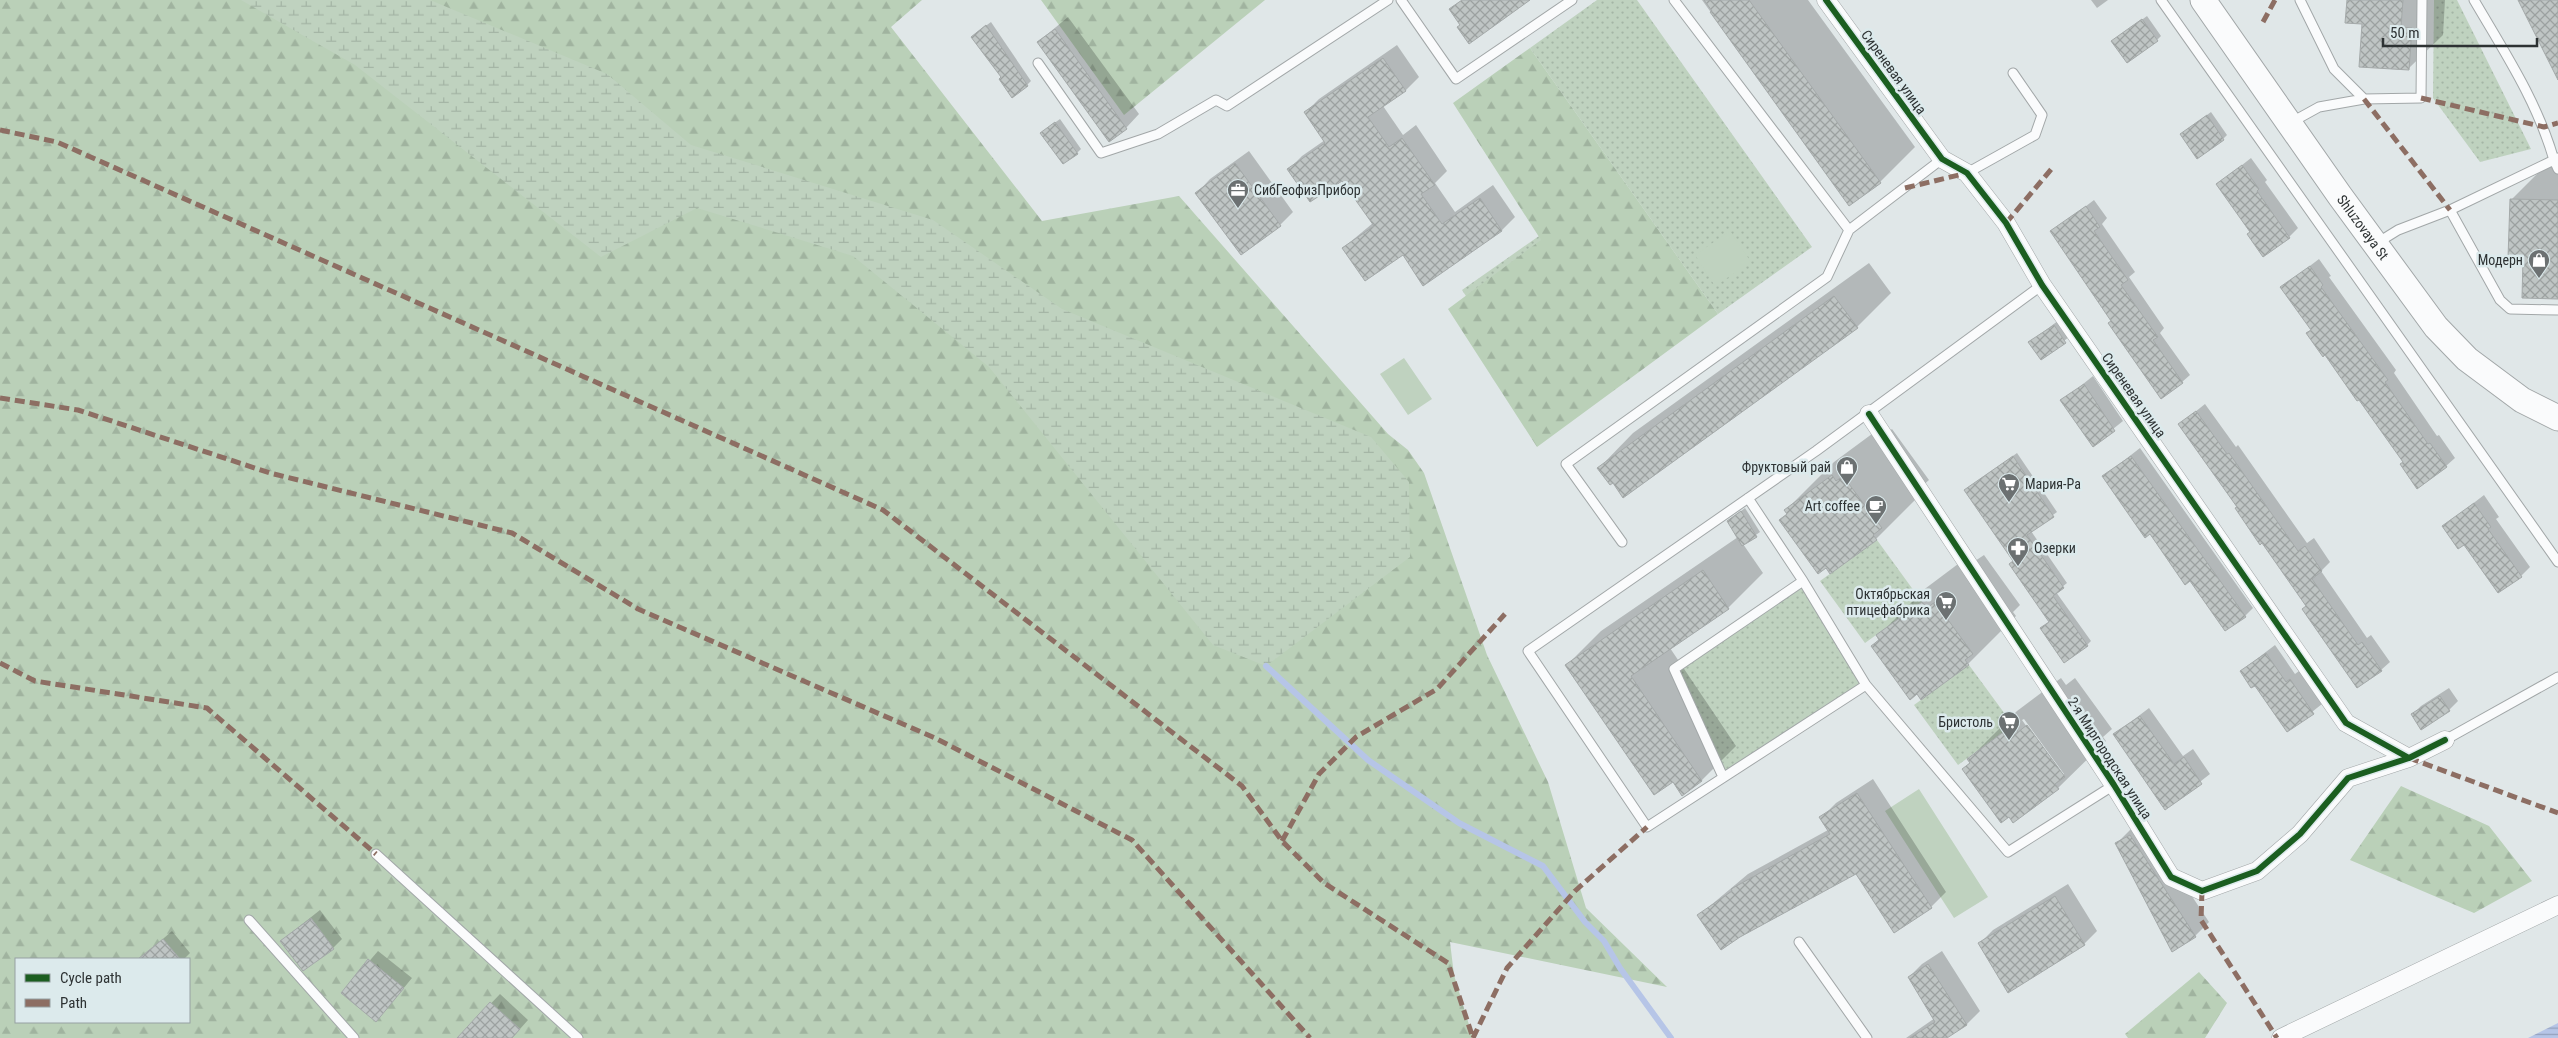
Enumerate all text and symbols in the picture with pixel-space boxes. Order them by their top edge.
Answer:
scale bar [2383,15,2537,47]
text: 50 m [2390,24,2420,42]
street label: Сиреневая улица [1858,27,1930,117]
office icon: СибГеофизПрибор [1226,178,1250,209]
place label: СибГеофизПрибор [1254,182,1361,198]
street label: Shluzovaya St [2334,192,2392,263]
shop icon: Модерн [2527,248,2551,279]
place label: Модерн [2478,252,2523,268]
street label: Сиреневая улица [2099,350,2169,440]
shop icon: Фруктовый рай [1835,455,1859,486]
place label: Фруктовый рай [1742,459,1831,475]
supermarket icon: Мария-Ра [1997,472,2021,503]
place label: Мария-Ра [2025,476,2081,492]
cafe icon: Art coffee [1864,494,1888,525]
place label: Art coffee [1805,498,1860,514]
pharmacy icon: Озерки [2006,536,2030,567]
place label: Озерки [2034,540,2076,556]
place label: Октябрьская птицефабрика [1846,586,1930,618]
supermarket icon: Октябрьская птицефабрика [1934,590,1958,621]
street label: 2-я Миргородская улица [2065,694,2155,822]
supermarket icon: Бристоль [1997,710,2021,741]
place label: Бристоль [1938,714,1993,730]
legend [15,958,190,1023]
text: Cycle path [60,969,122,987]
text: Path [60,994,87,1012]

